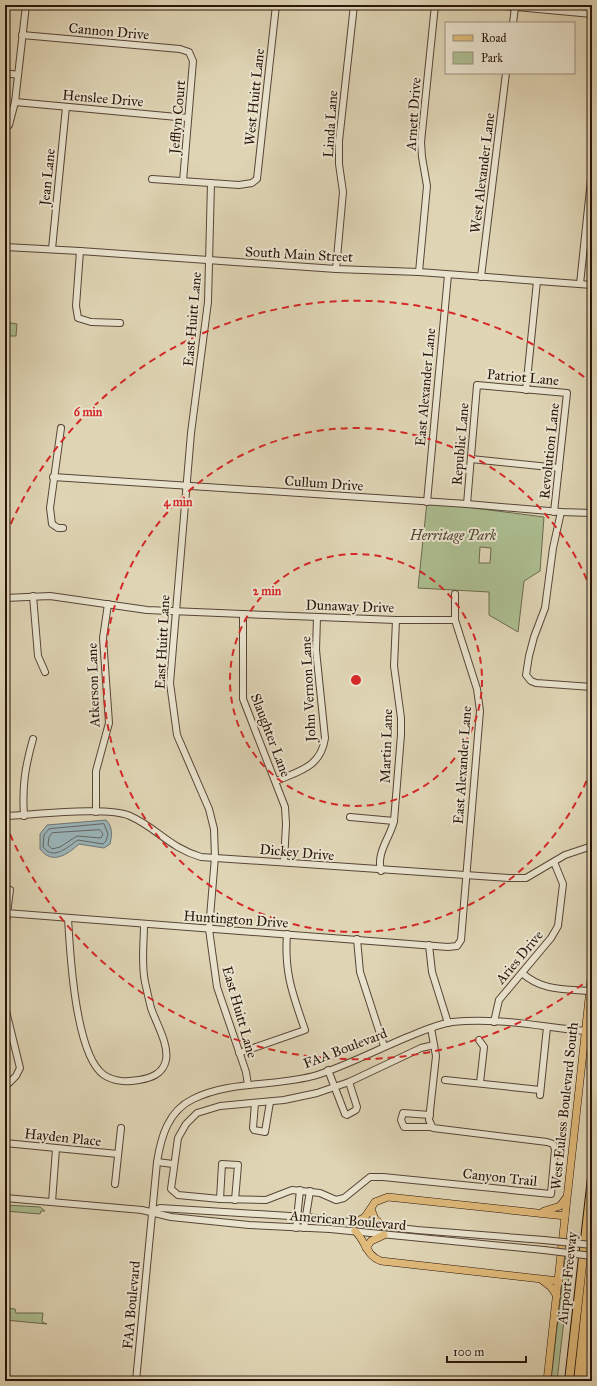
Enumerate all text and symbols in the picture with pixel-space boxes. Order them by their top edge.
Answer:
street label: Cannon Drive [68,20,150,43]
legend [445,22,575,74]
text: Road [481,31,507,45]
street label: West Huitt Lane [241,48,268,146]
text: Park [481,51,503,65]
street label: Arnett Drive [402,77,425,152]
street label: Jefflyn Court [166,80,190,157]
street label: Henslee Drive [62,86,144,111]
street label: Linda Lane [320,90,341,158]
street label: West Alexander Lane [467,112,498,234]
street label: Jean Lane [36,147,60,209]
street label: South Main Street [245,243,353,266]
street label: East Huitt Lane [180,271,205,367]
street label: East Alexander Lane [412,327,439,447]
street label: Patriot Lane [486,366,560,389]
street label: Republic Lane [448,402,473,486]
street label: Revolution Lane [536,402,563,500]
text: 6 min [74,405,103,419]
street label: Cullum Drive [284,472,364,495]
text: 4 min [163,495,193,510]
park label: Herritage Park [409,527,497,544]
text: 2 min [253,584,282,598]
street label: East Huitt Lane [152,594,173,690]
street label: Dunaway Drive [305,596,395,617]
street label: John Vernon Lane [297,636,321,744]
street label: Atkerson Lane [84,642,103,728]
centre of rings [349,673,363,687]
street label: Slaughter Lane [247,691,294,780]
street label: East Alexander Lane [450,705,475,825]
street label: Martin Lane [377,708,396,784]
street label: Dickey Drive [259,841,335,864]
street label: Huntington Drive [183,907,289,932]
street label: Aries Drive [491,927,547,988]
street label: East Huitt Lane [218,964,261,1060]
street label: West Euless Boulevard South [547,1021,582,1191]
street label: FAA Boulevard [301,1025,390,1072]
street label: Hayden Place [24,1125,102,1150]
street label: Canyon Trail [462,1165,538,1190]
street label: American Boulevard [288,1207,407,1234]
street label: Airport Freeway [554,1231,581,1326]
street label: FAA Boulevard [119,1260,144,1350]
scale bar [447,1338,526,1364]
text: 100 m [453,1345,484,1359]

